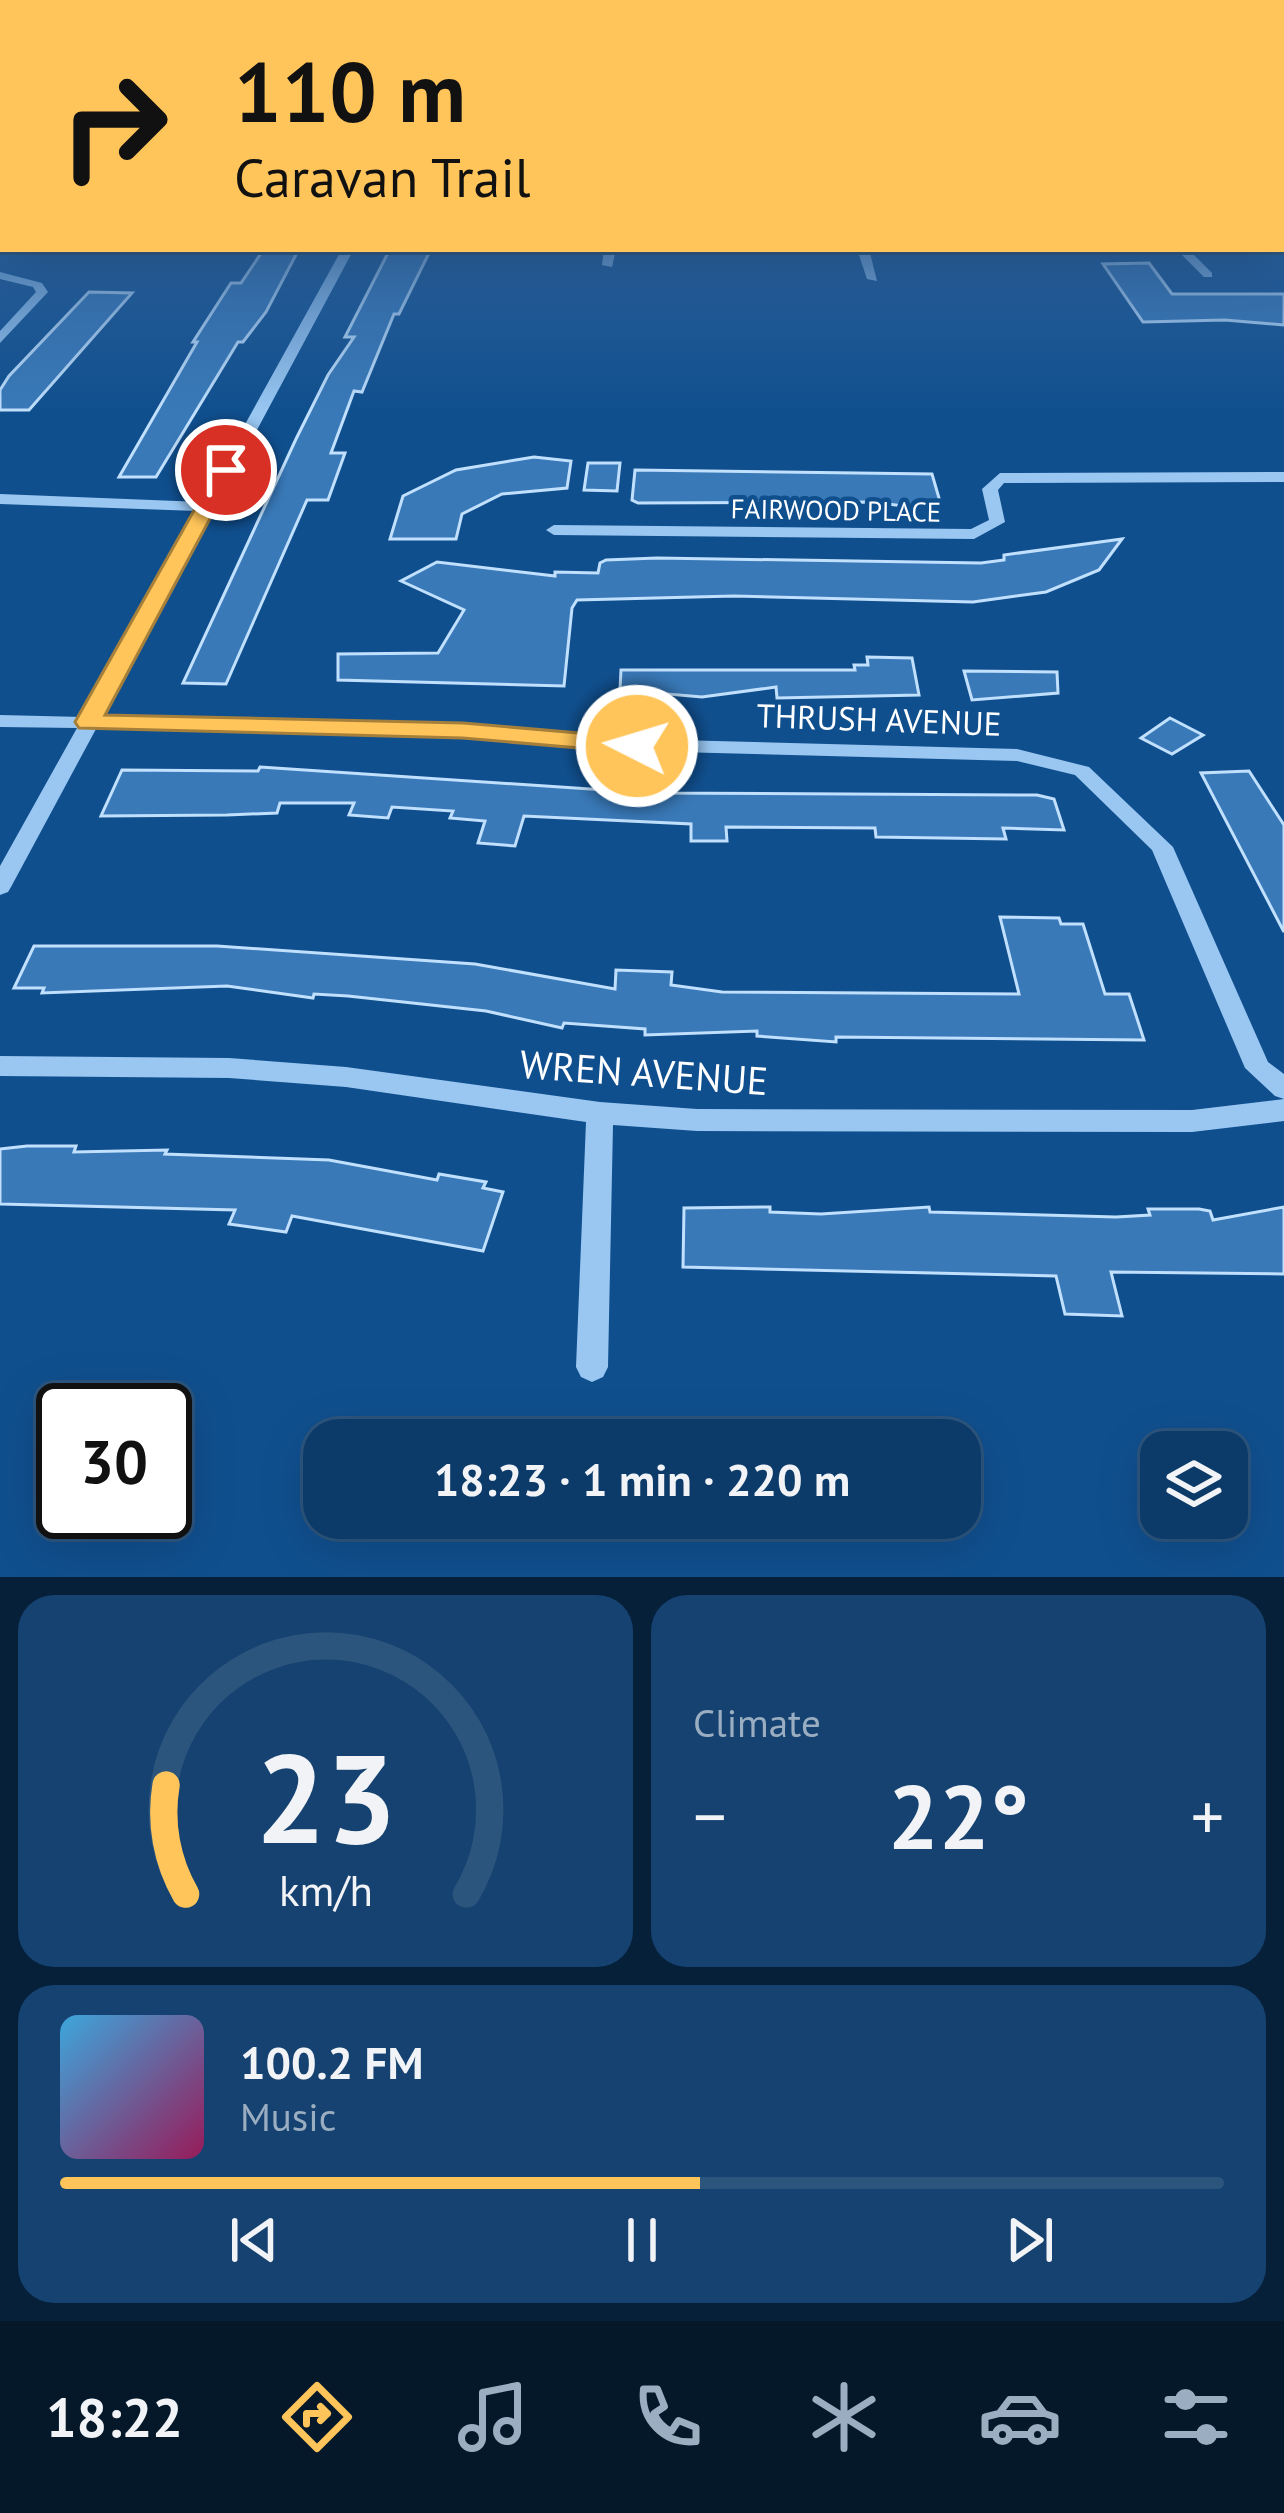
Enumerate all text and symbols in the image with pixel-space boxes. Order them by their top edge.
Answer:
text: 110 m [234,36,466,145]
icon: right [36,48,192,204]
text: Caravan Trail [234,142,531,212]
pin [175,419,277,521]
icon: arrive [193,437,259,503]
street label: FAIRWOOD PLACE [730,491,942,529]
position arrow [574,683,700,809]
street label: THRUSH AVENUE [756,693,1002,745]
street label: WREN AVENUE [518,1038,770,1106]
speed limit sign: 30 [36,1383,192,1539]
map controls [1140,1431,1248,1539]
button: layers [1140,1431,1248,1539]
text: 18:23 · 1 min · 220 m [434,1450,850,1508]
text: Climate [693,1697,821,1748]
text: 23 [255,1716,396,1877]
text: 22° [888,1757,1029,1874]
text: − [693,1773,726,1858]
text: + [1191,1773,1224,1858]
text: km/h [278,1862,373,1918]
text: 100.2 FM [240,2033,423,2091]
text: Music [240,2091,336,2142]
icon: previous [221,2207,287,2273]
icon: pause [609,2207,675,2273]
icon: next [997,2207,1063,2273]
icon: directions [275,2375,359,2459]
icon: music [451,2375,535,2459]
icon: phone [626,2375,710,2459]
icon: climate [802,2375,886,2459]
icon: car [978,2375,1062,2459]
icon: filters [1154,2375,1238,2459]
text: 18:22 [46,2382,183,2452]

